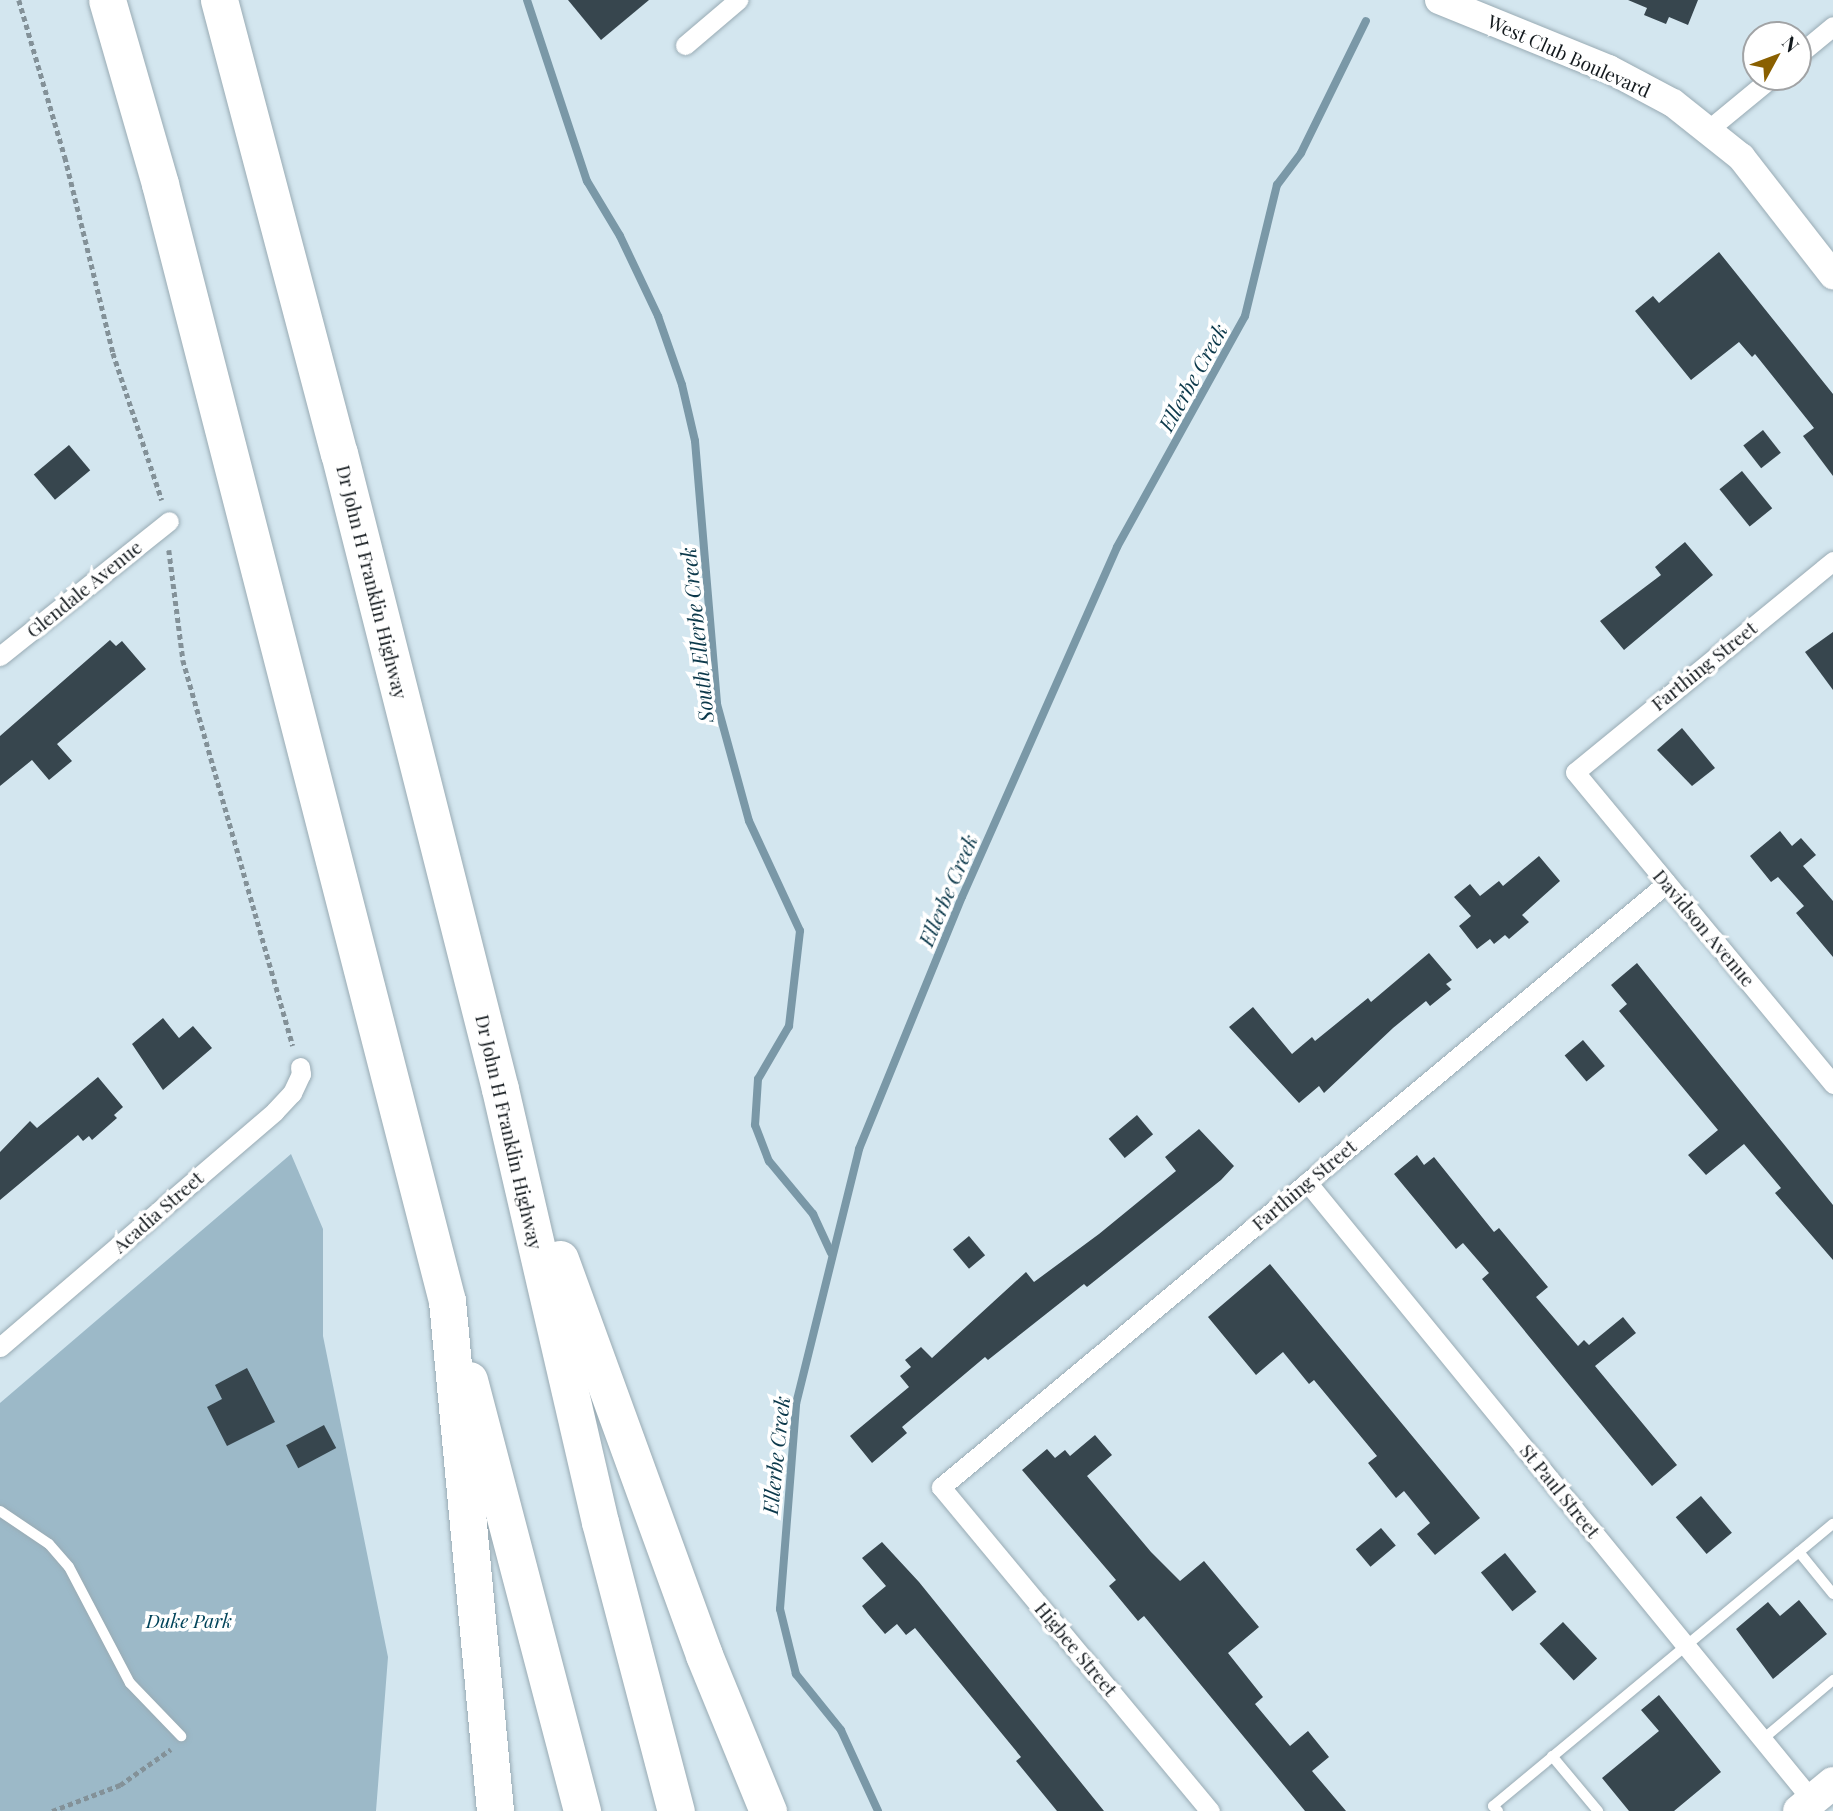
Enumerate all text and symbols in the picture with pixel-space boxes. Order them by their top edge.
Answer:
street label: West Club Boulevard [1484,10,1654,102]
north arrow [1742,21,1812,91]
text: N [1777,30,1806,57]
water label: Ellerbe Creek [1152,319,1232,435]
street label: Dr John H Franklin Highway [332,462,412,702]
street label: Glendale Avenue [22,535,146,643]
water label: South Ellerbe Creek [674,546,718,724]
street label: Farthing Street [1647,617,1761,715]
water label: Ellerbe Creek [912,830,982,950]
street label: Davidson Avenue [1648,865,1760,991]
street label: Dr John H Franklin Highway [471,1012,547,1252]
street label: Farthing Street [1247,1135,1361,1235]
street label: Acadia Street [108,1166,208,1258]
water label: Ellerbe Creek [756,1395,794,1515]
street label: St Paul Street [1515,1439,1605,1543]
street label: Higbee Street [1030,1597,1122,1701]
park label: Duke Park [146,1610,232,1632]

